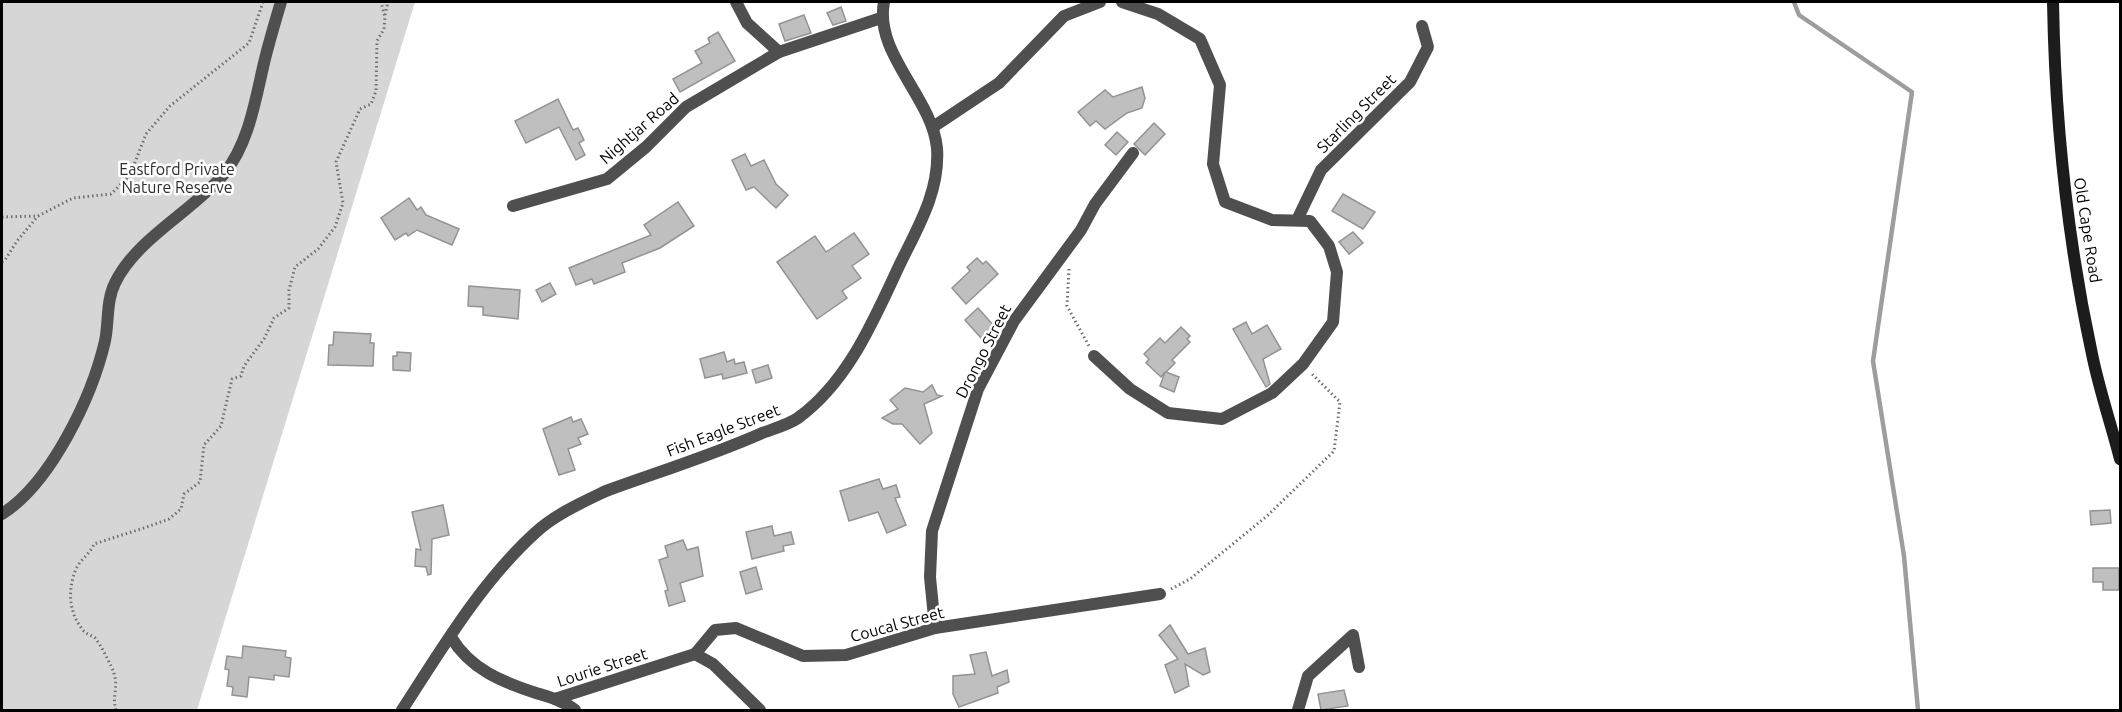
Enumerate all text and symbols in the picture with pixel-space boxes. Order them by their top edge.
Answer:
street label: Starling Street [1313,69,1400,156]
street label: Nightjar Road [596,89,682,167]
park label: Eastford Private Nature Reserve [119,160,235,196]
street label: Old Cape Road [2071,176,2105,284]
street label: Drongo Street [952,301,1015,401]
street label: Fish Eagle Street [664,400,783,460]
street label: Coucal Street [848,603,947,645]
street label: Lourie Street [555,644,650,690]

